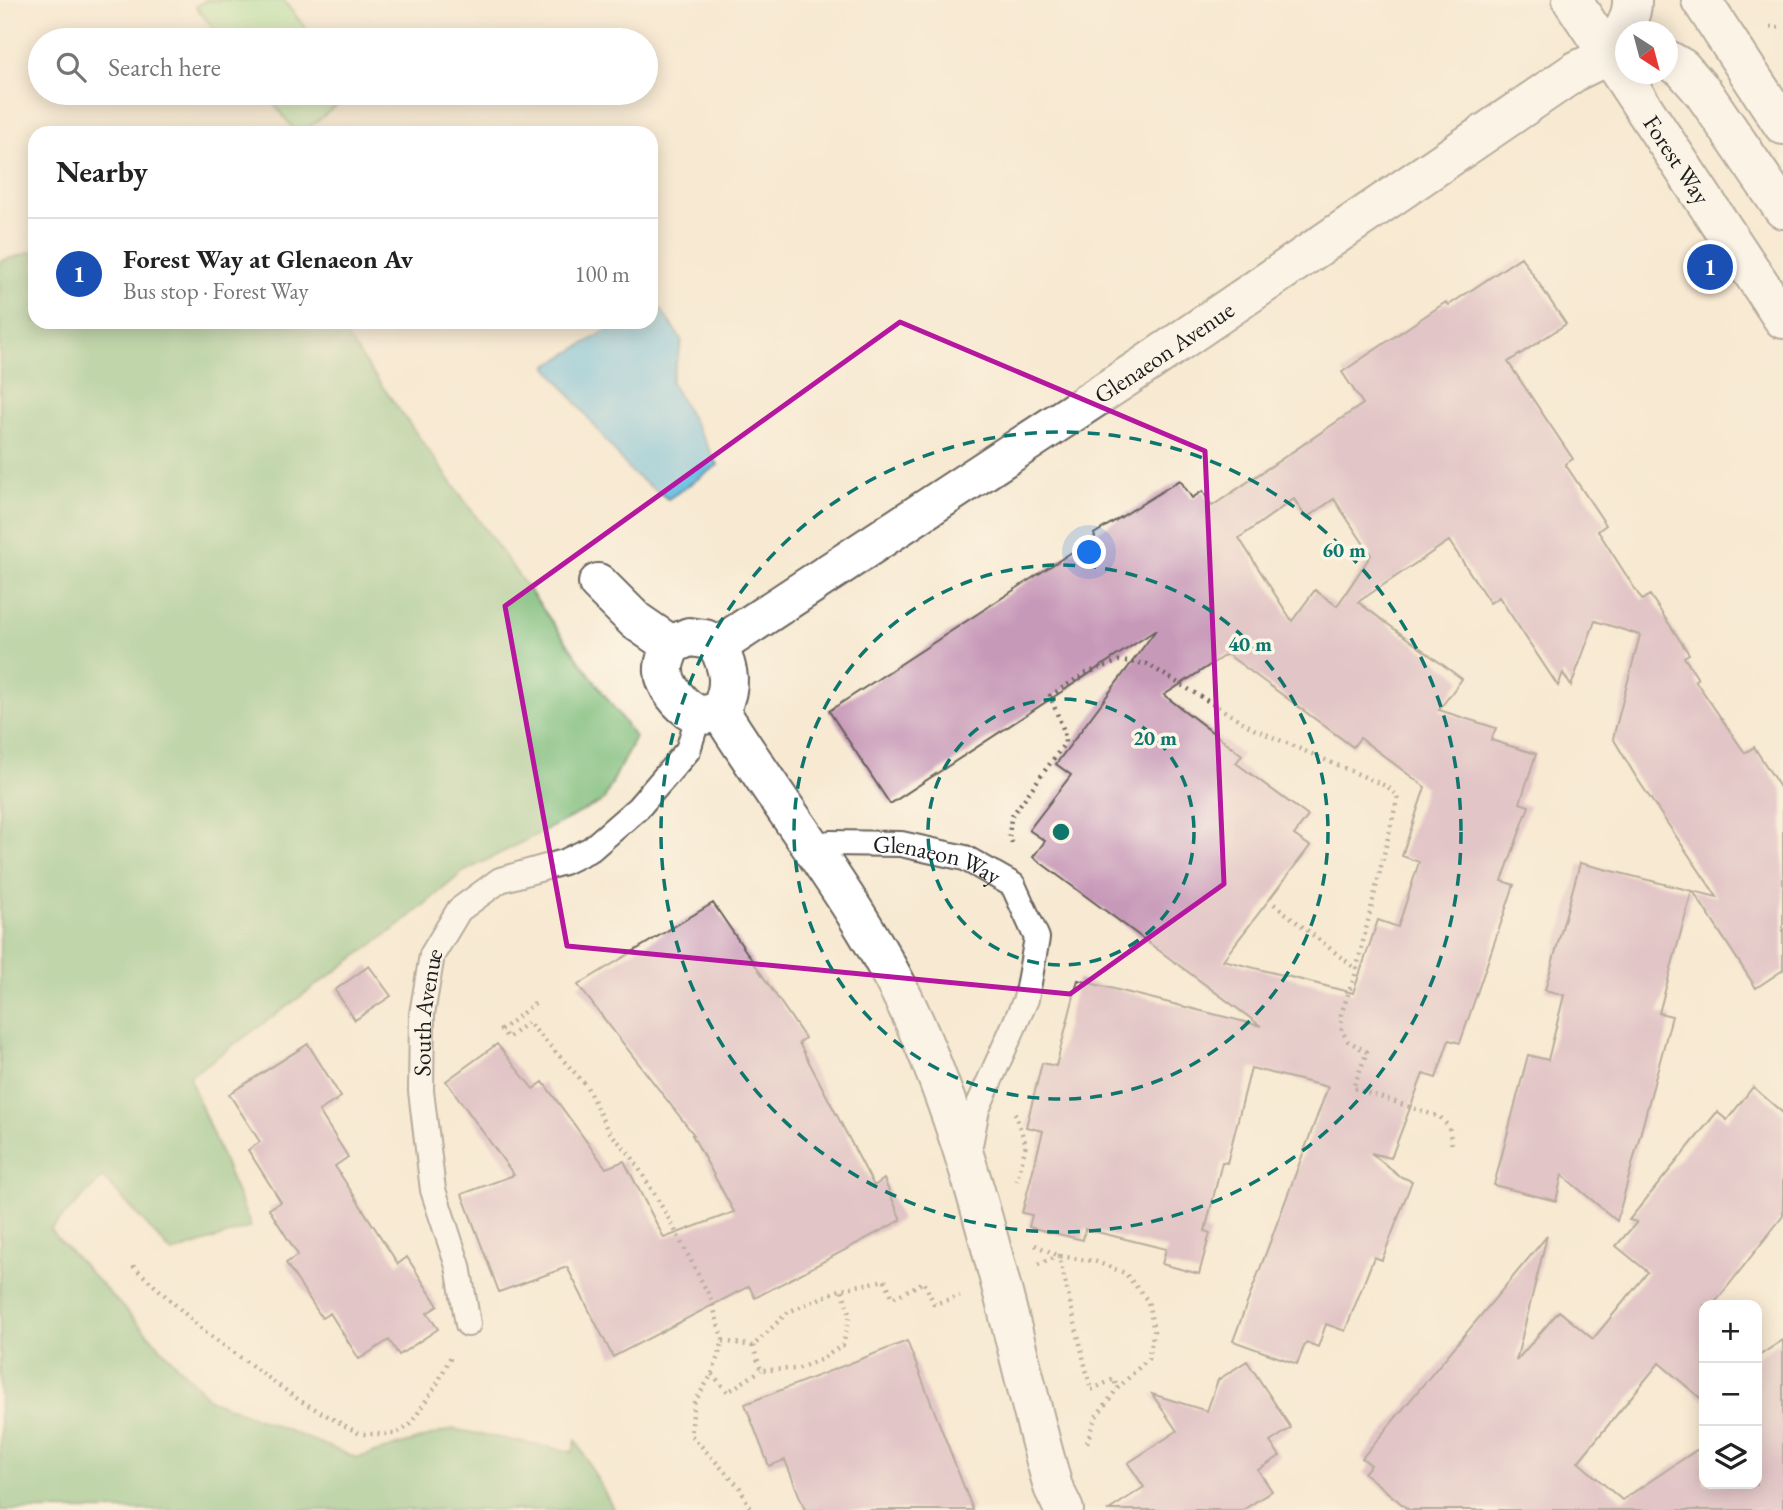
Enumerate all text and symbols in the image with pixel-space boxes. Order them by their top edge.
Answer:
north arrow [1615,21,1678,84]
search box [28,28,658,105]
icon: search [52,48,90,86]
text: Search here [108,50,221,84]
street label: Forest Way [1637,109,1718,210]
text: Nearby [56,152,148,191]
pin: 1 [1687,241,1733,293]
text: Forest Way at Glenaeon Av [123,242,413,276]
text: 1 [73,259,85,289]
text: 100 m [574,259,630,289]
text: Bus stop · Forest Way [123,276,309,306]
street label: Glenaeon Avenue [1088,294,1240,410]
your location [1072,535,1106,569]
text: 60 m [1322,536,1366,563]
text: 40 m [1228,630,1272,657]
text: 20 m [1133,724,1177,751]
centre of rings [1049,820,1073,844]
street label: Glenaeon Way [873,828,1007,891]
street label: South Avenue [406,941,449,1076]
map controls [1699,1300,1762,1489]
button: + [1699,1300,1762,1363]
button: − [1699,1363,1762,1426]
button: layers [1699,1426,1762,1489]

